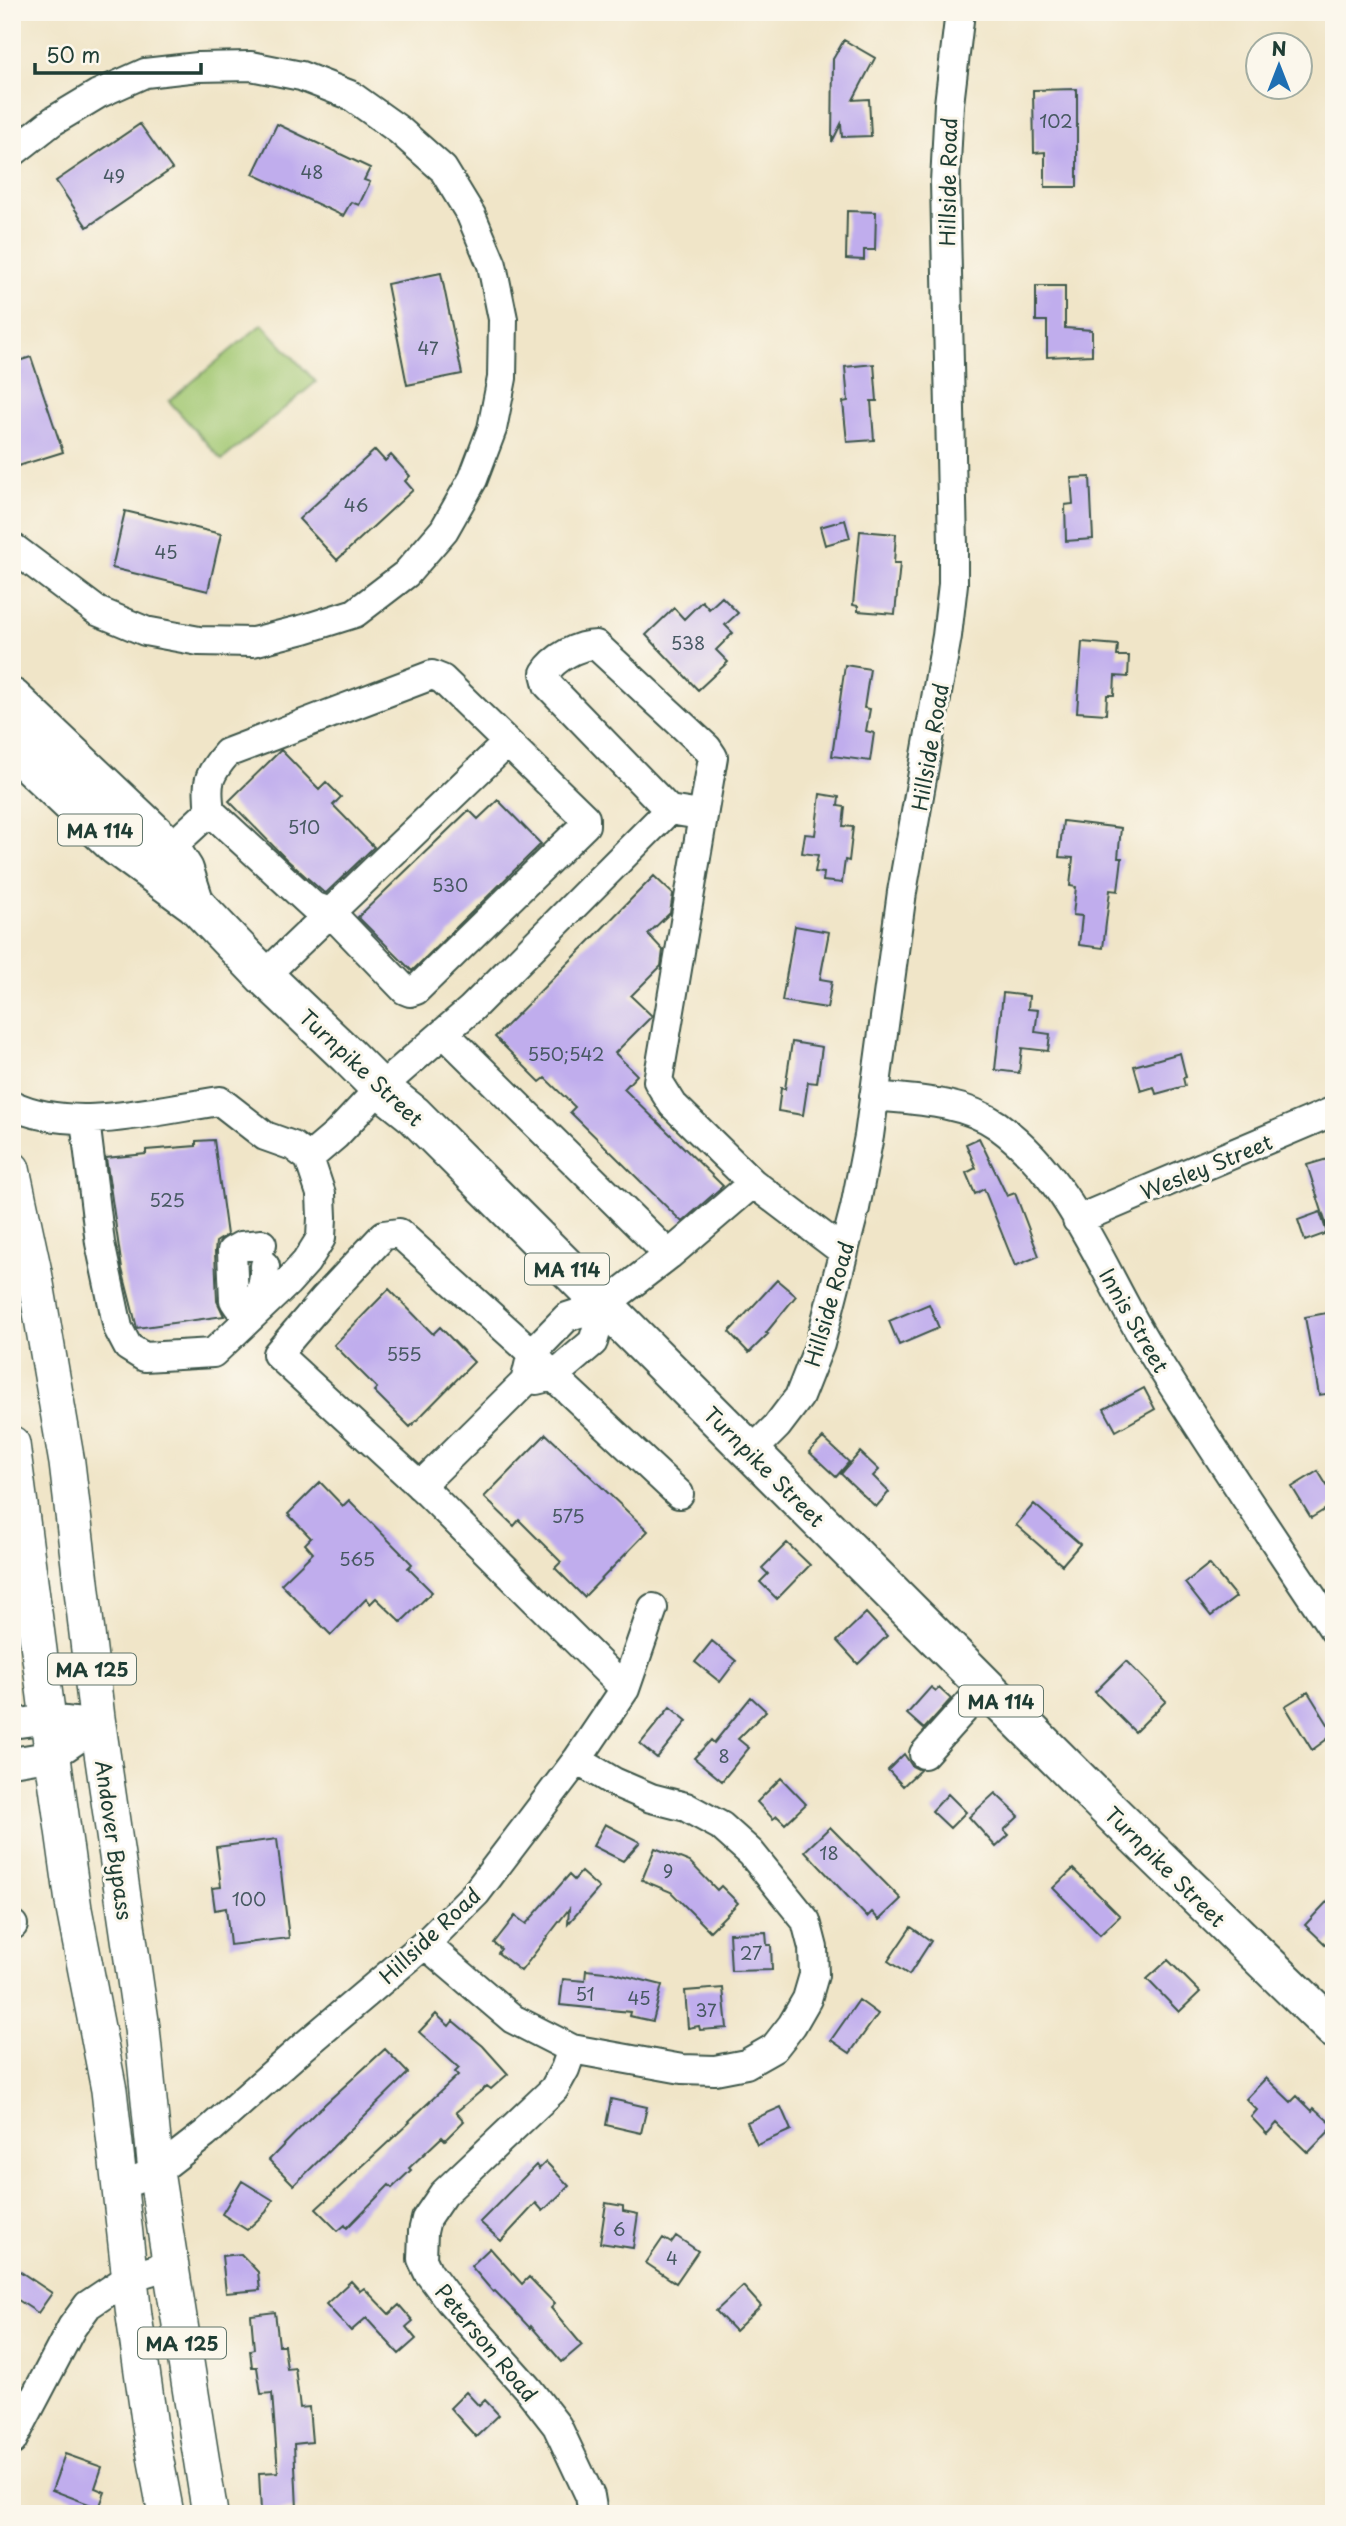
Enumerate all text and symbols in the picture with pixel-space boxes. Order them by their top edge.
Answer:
scale bar [35,32,201,76]
north arrow [1244,32,1314,102]
text: N [1271,34,1287,62]
text: 50 m [46,38,100,70]
house number: 102 [1039,107,1073,134]
street label: Hillside Road [930,117,964,247]
house number: 48 [300,158,324,185]
house number: 49 [103,162,125,189]
house number: 47 [417,334,439,361]
house number: 46 [344,491,368,518]
house number: 45 [155,538,178,565]
house number: 538 [671,629,705,656]
street label: Hillside Road [902,681,956,813]
house number: 510 [288,813,320,840]
road number: MA 114 [58,814,142,846]
house number: 530 [432,871,468,898]
street label: Turnpike Street [293,1001,431,1133]
house number: 550;542 [528,1040,604,1067]
street label: Wesley Street [1135,1125,1277,1207]
house number: 525 [149,1186,185,1213]
street label: Hillside Road [795,1238,861,1370]
road number: MA 114 [525,1254,609,1284]
street label: Innis Street [1092,1262,1178,1378]
house number: 555 [387,1340,421,1367]
street label: Turnpike Street [697,1398,833,1534]
house number: 575 [551,1502,585,1529]
house number: 565 [339,1545,375,1572]
road number: MA 125 [48,1653,136,1684]
road number: MA 114 [959,1686,1043,1716]
house number: 8 [718,1742,730,1769]
street label: Andover Bypass [88,1758,142,1922]
street label: Turnpike Street [1098,1798,1234,1934]
house number: 18 [819,1839,839,1866]
house number: 9 [663,1857,673,1884]
street label: Hillside Road [371,1879,487,1991]
house number: 100 [232,1885,266,1912]
house number: 27 [740,1939,762,1966]
house number: 51 [575,1980,595,2007]
house number: 45 [628,1984,651,2011]
house number: 37 [695,1996,717,2023]
house number: 6 [613,2215,625,2242]
house number: 4 [666,2244,678,2271]
street label: Peterson Road [428,2276,546,2408]
road number: MA 125 [138,2328,226,2358]

